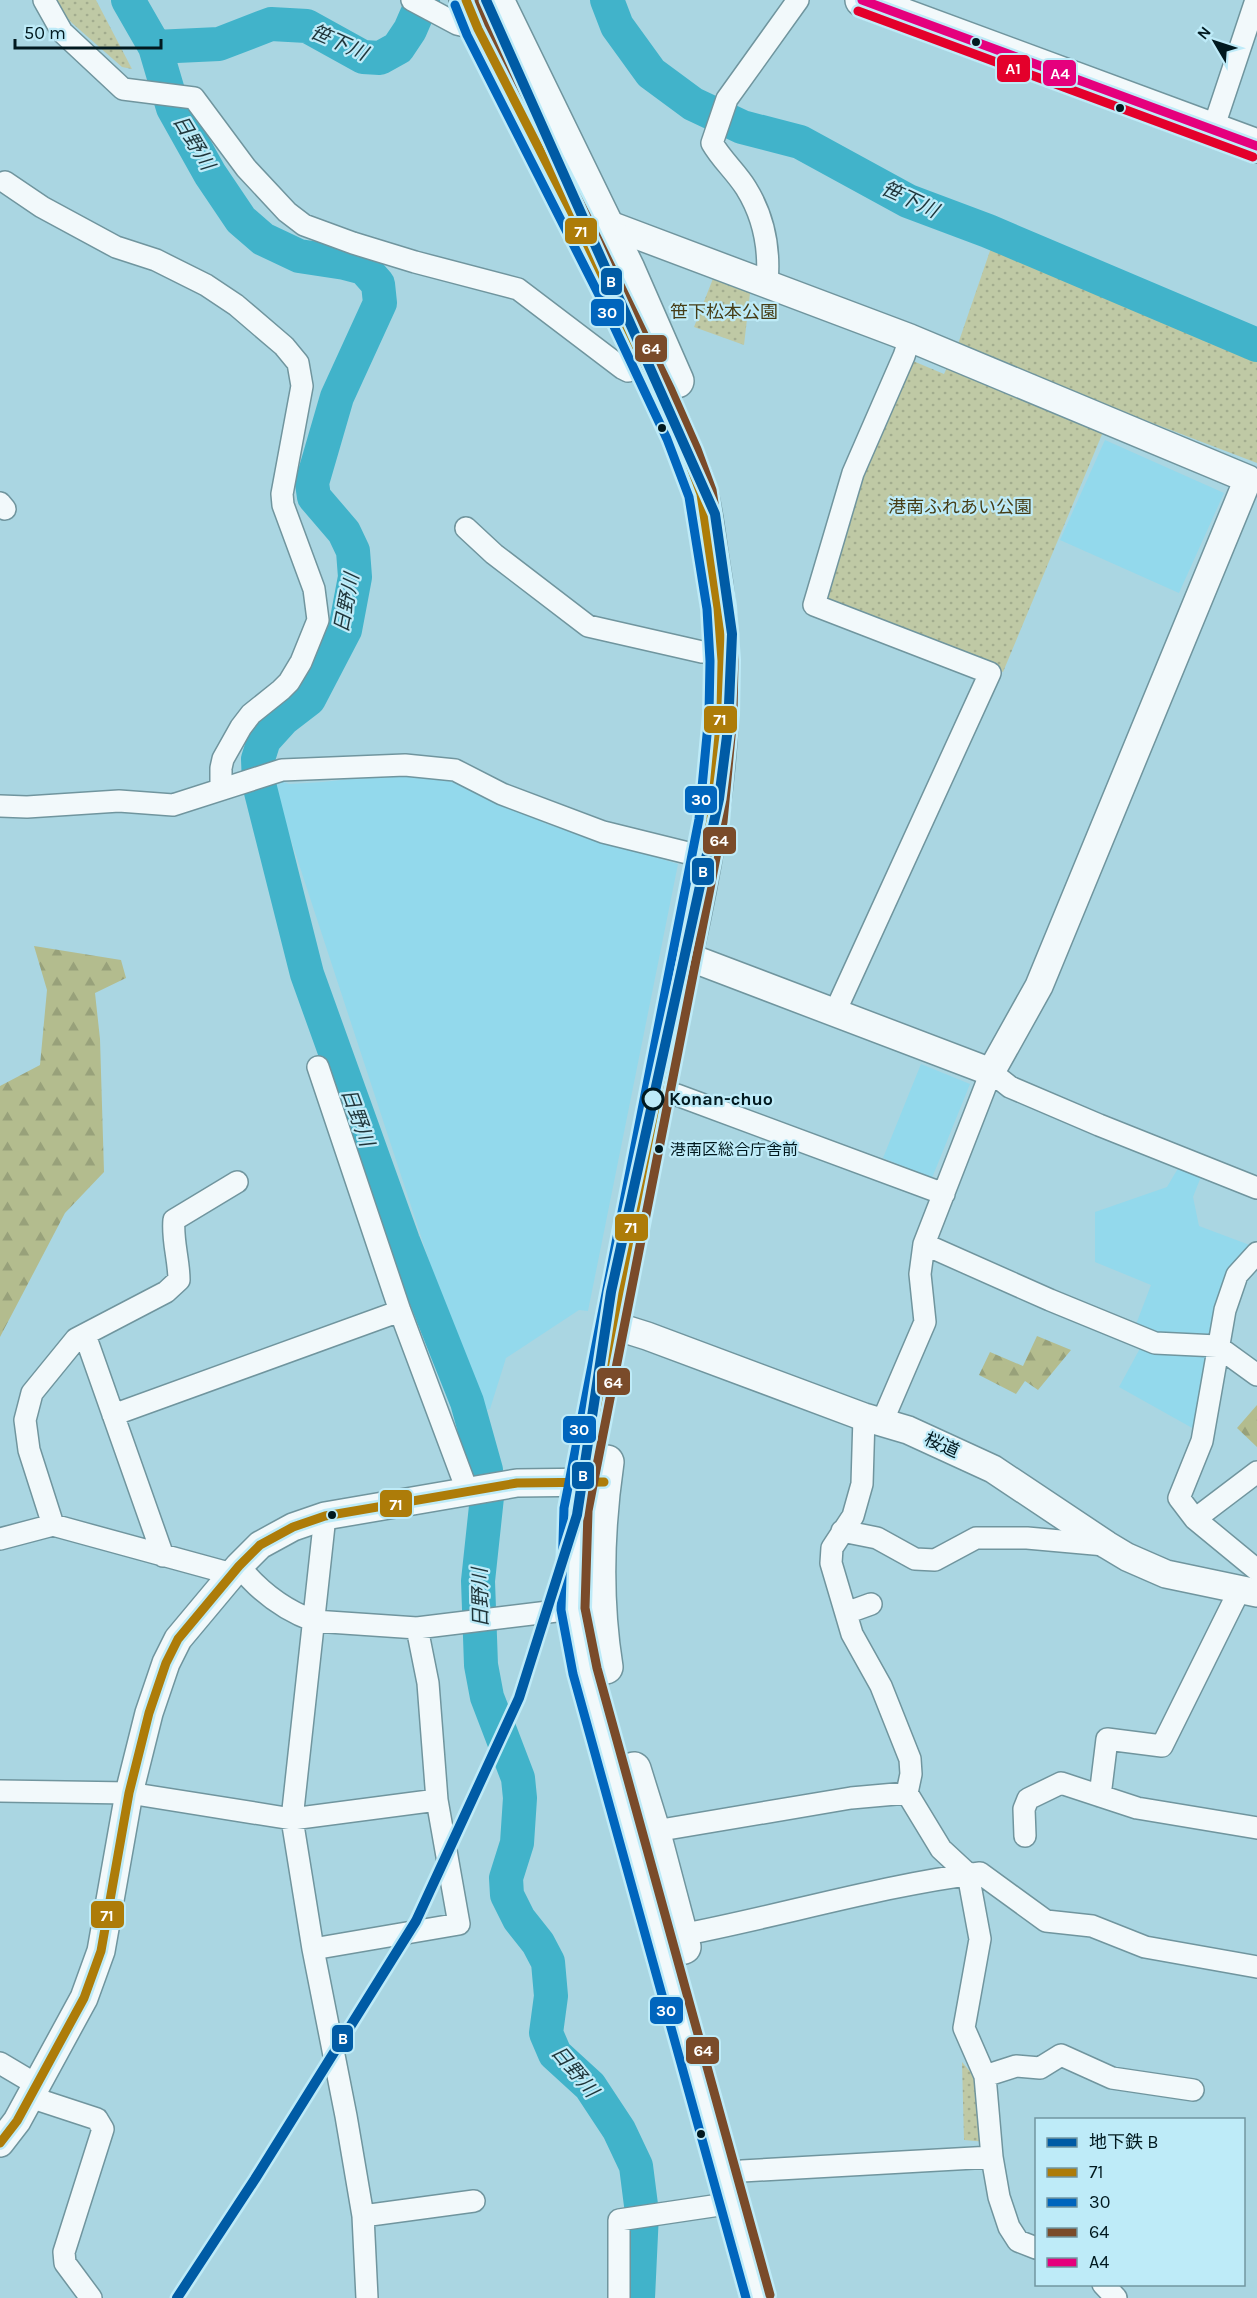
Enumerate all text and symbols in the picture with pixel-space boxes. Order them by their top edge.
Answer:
scale bar [15,12,160,50]
north arrow [1185,12,1245,72]
water label: 笹下川 [307,20,373,66]
text: 50 m [24,22,66,44]
text: N [1193,22,1215,43]
unlabelled marker [970,36,982,48]
line badge: A1 [996,54,1031,83]
text: A1 [1005,59,1021,78]
line badge: A4 [1042,59,1077,87]
text: A4 [1050,64,1070,83]
unlabelled marker [1114,102,1126,114]
water label: 日野川 [168,111,220,176]
water label: 笹下川 [878,176,944,223]
line badge: 71 [564,217,598,245]
text: 71 [574,222,588,241]
line badge: B [600,267,623,296]
text: B [606,272,616,291]
line badge: 30 [590,298,625,327]
park label: 笹下松本公園 [670,301,778,323]
text: 30 [597,303,617,322]
line badge: 64 [634,334,668,363]
text: 64 [641,339,661,358]
unlabelled marker [656,422,668,434]
park label: 港南ふれあい公園 [888,496,1032,518]
water label: 日野川 [329,569,364,635]
line badge: 71 [703,705,738,734]
text: 71 [713,710,727,729]
line badge: 30 [684,785,718,814]
text: 30 [691,790,711,809]
line badge: 64 [702,826,737,855]
text: 64 [709,831,729,850]
line badge: B [691,857,715,886]
text: B [698,862,708,881]
water label: 日野川 [336,1085,379,1151]
marker: Konan-chuo [642,1088,664,1110]
place label: Konan-chuo [669,1088,773,1110]
place label: 港南区総合庁舎前 [670,1140,798,1159]
marker: 港南区総合庁舎前 [653,1143,665,1155]
line badge: 71 [614,1213,649,1242]
text: 71 [624,1218,638,1237]
line badge: 64 [596,1367,631,1396]
text: 64 [603,1373,623,1392]
line badge: 30 [562,1415,597,1444]
text: 30 [569,1420,589,1439]
street label: 桜道 [921,1428,963,1462]
line badge: B [571,1461,595,1490]
text: B [578,1466,588,1485]
line badge: 71 [379,1489,413,1518]
text: 71 [389,1495,403,1514]
unlabelled marker [326,1509,338,1521]
water label: 日野川 [468,1566,493,1628]
line badge: 71 [90,1900,125,1929]
text: 71 [100,1906,114,1925]
line badge: 30 [649,1996,684,2025]
text: 30 [656,2001,676,2020]
line badge: B [331,2024,354,2053]
text: B [338,2029,348,2048]
line badge: 64 [685,2036,720,2065]
water label: 日野川 [547,2041,604,2103]
text: 64 [693,2041,713,2060]
legend [1035,2118,1245,2286]
unlabelled marker [695,2128,707,2140]
text: 地下鉄 B [1089,2131,1158,2153]
text: 71 [1089,2161,1103,2183]
text: 30 [1089,2191,1110,2213]
text: 64 [1089,2221,1109,2243]
text: A4 [1089,2251,1109,2273]

